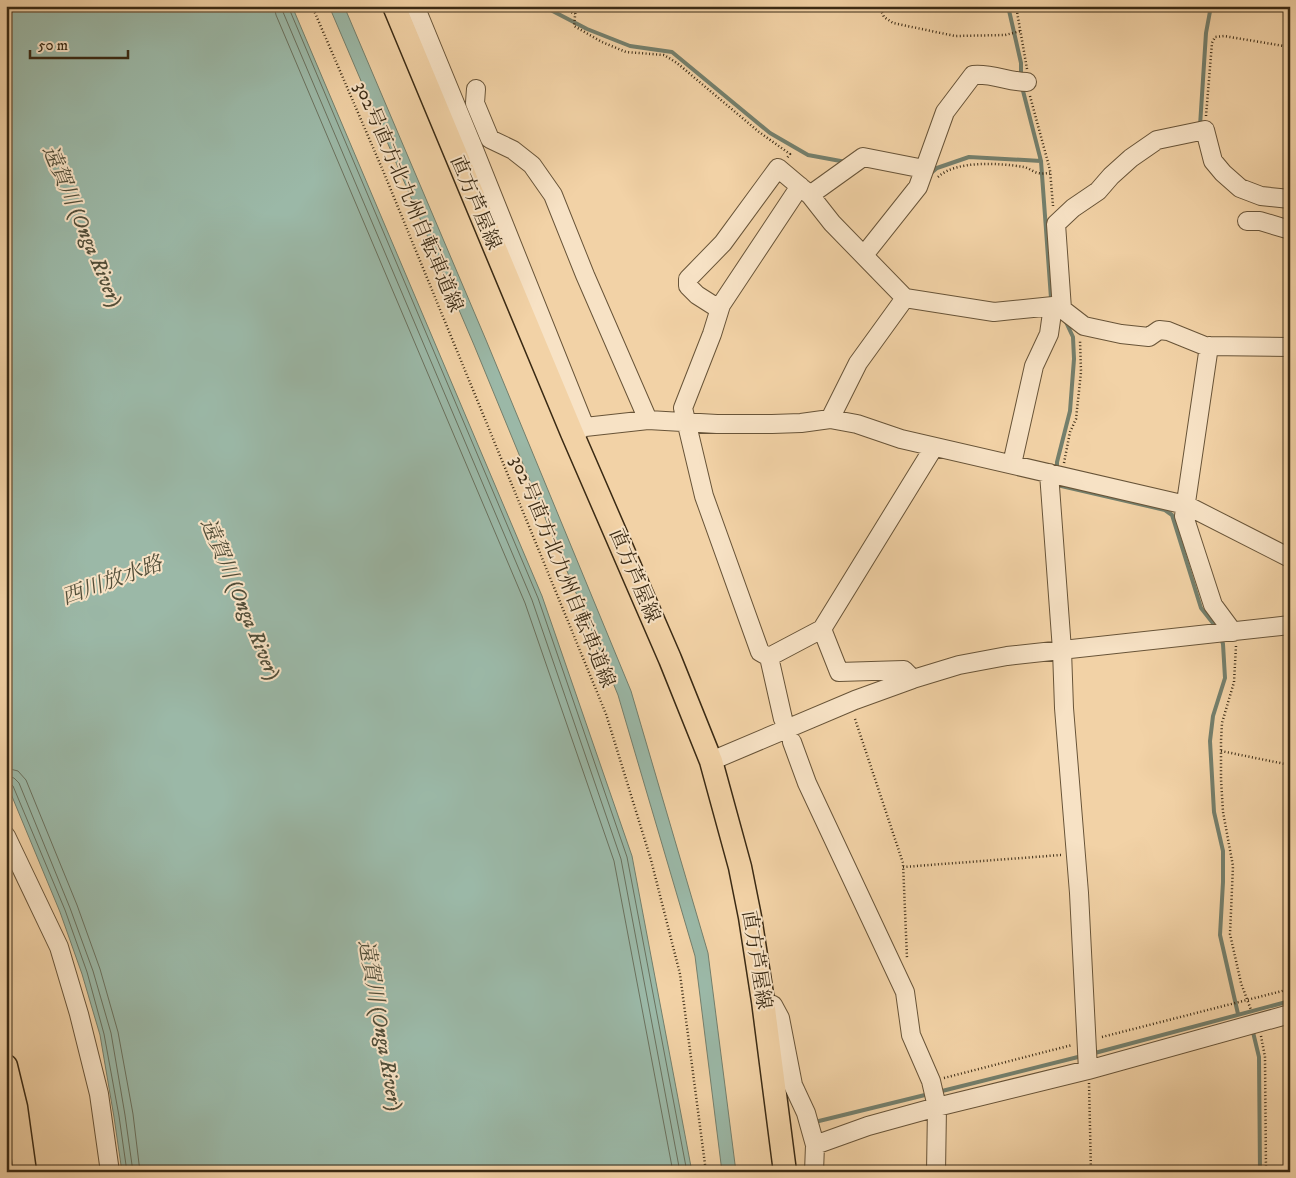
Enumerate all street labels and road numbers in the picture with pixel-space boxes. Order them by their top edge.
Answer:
street label: 302号直方北九州自転車道線 [348,78,468,316]
street label: 直方芦屋線 [444,152,506,254]
street label: 302号直方北九州自転車道線 [504,452,620,692]
street label: 直方芦屋線 [603,525,665,627]
street label: 直方芦屋線 [736,909,776,1011]

